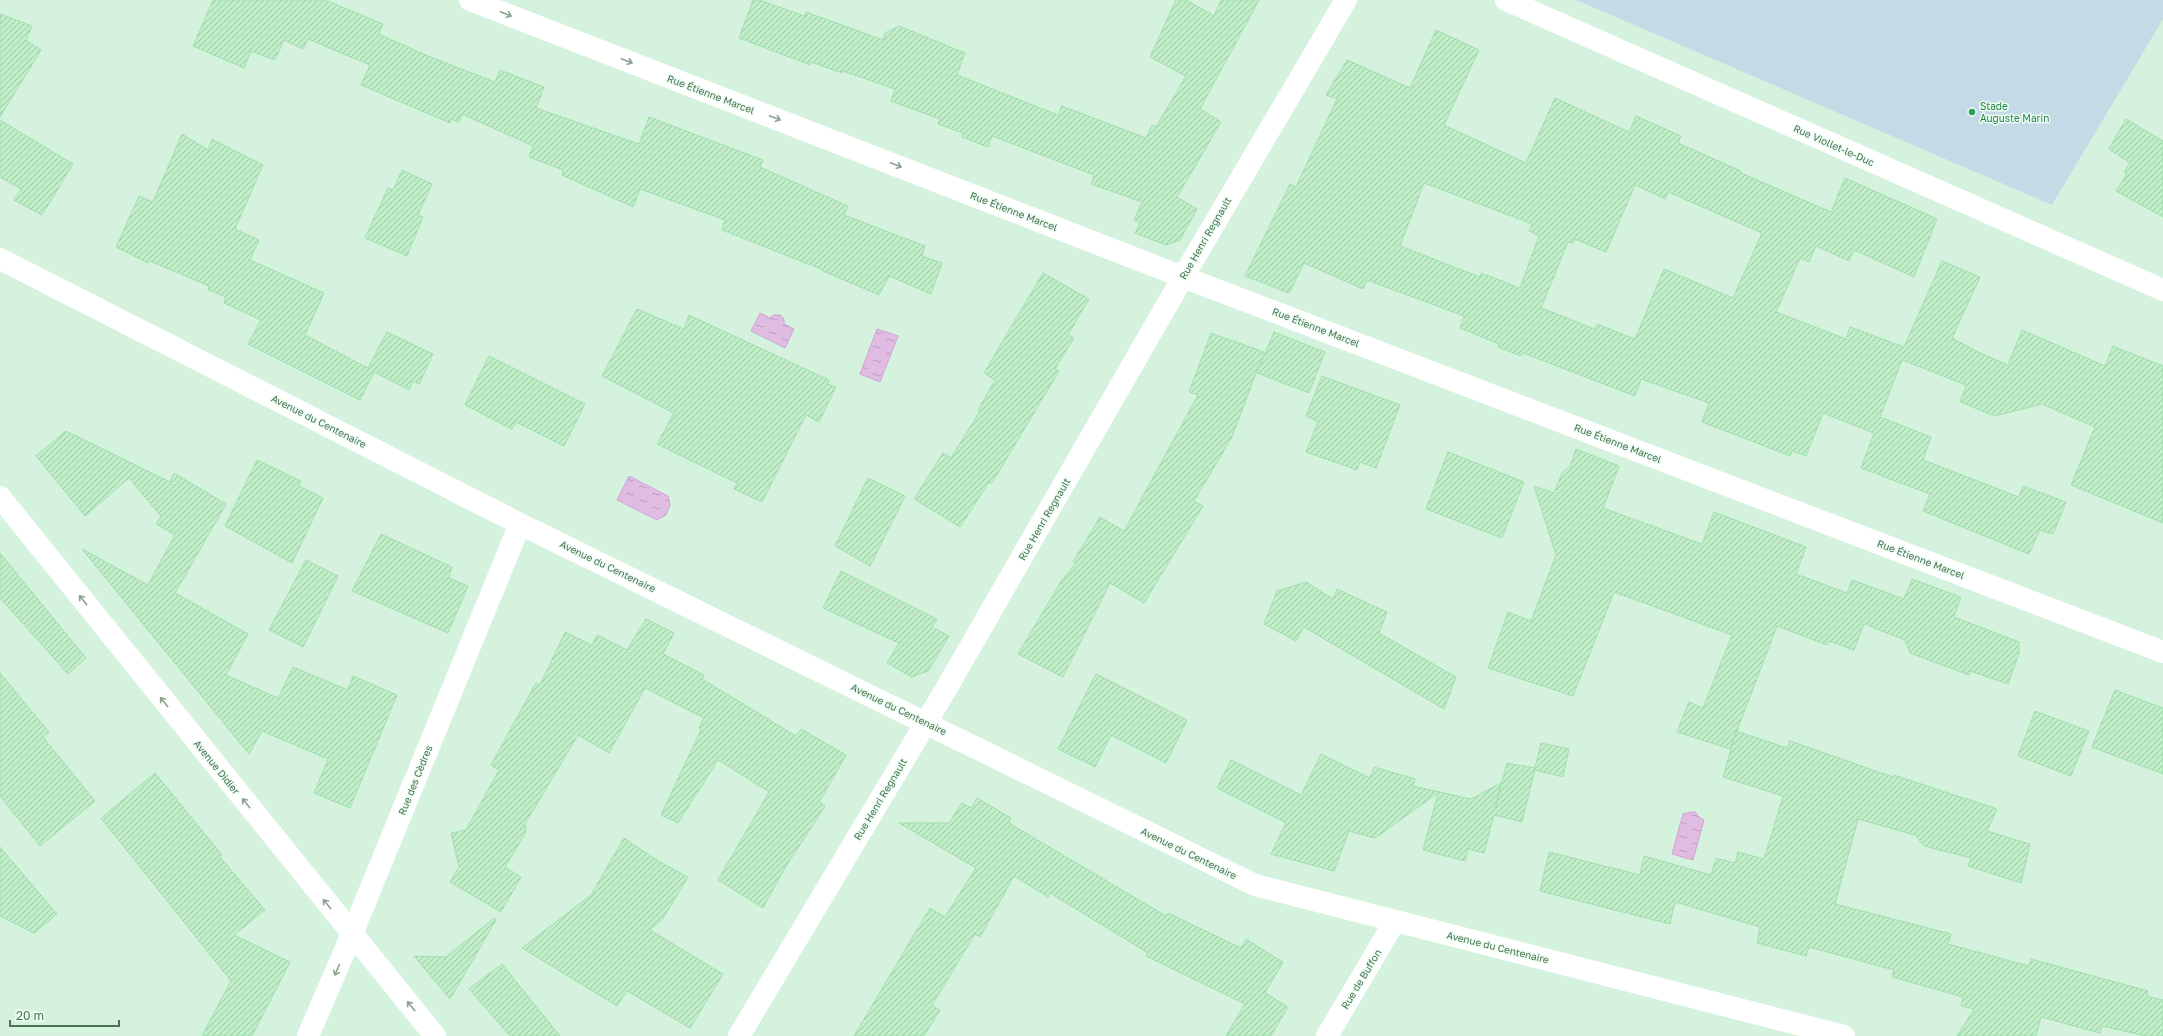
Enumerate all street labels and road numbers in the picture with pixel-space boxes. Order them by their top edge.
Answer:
street label: Rue Étienne Marcel [666,72,756,116]
street label: Rue Viollet-le-Duc [1792,122,1877,168]
street label: Rue Étienne Marcel [969,189,1059,233]
street label: Rue Henri Regnault [1177,195,1233,281]
street label: Rue Étienne Marcel [1271,305,1361,349]
street label: Avenue du Centenaire [269,392,369,450]
street label: Rue Étienne Marcel [1573,421,1663,465]
street label: Rue Henri Regnault [1016,476,1072,562]
street label: Rue Étienne Marcel [1876,537,1966,581]
street label: Avenue du Centenaire [558,538,658,595]
street label: Avenue du Centenaire [849,681,949,738]
street label: Avenue Didier [192,738,242,797]
street label: Rue des Cèdres [396,743,434,817]
street label: Rue Henri Regnault [851,756,909,842]
street label: Avenue du Centenaire [1139,825,1239,882]
street label: Avenue du Centenaire [1446,928,1551,966]
street label: Rue de Buffon [1338,947,1384,1011]

